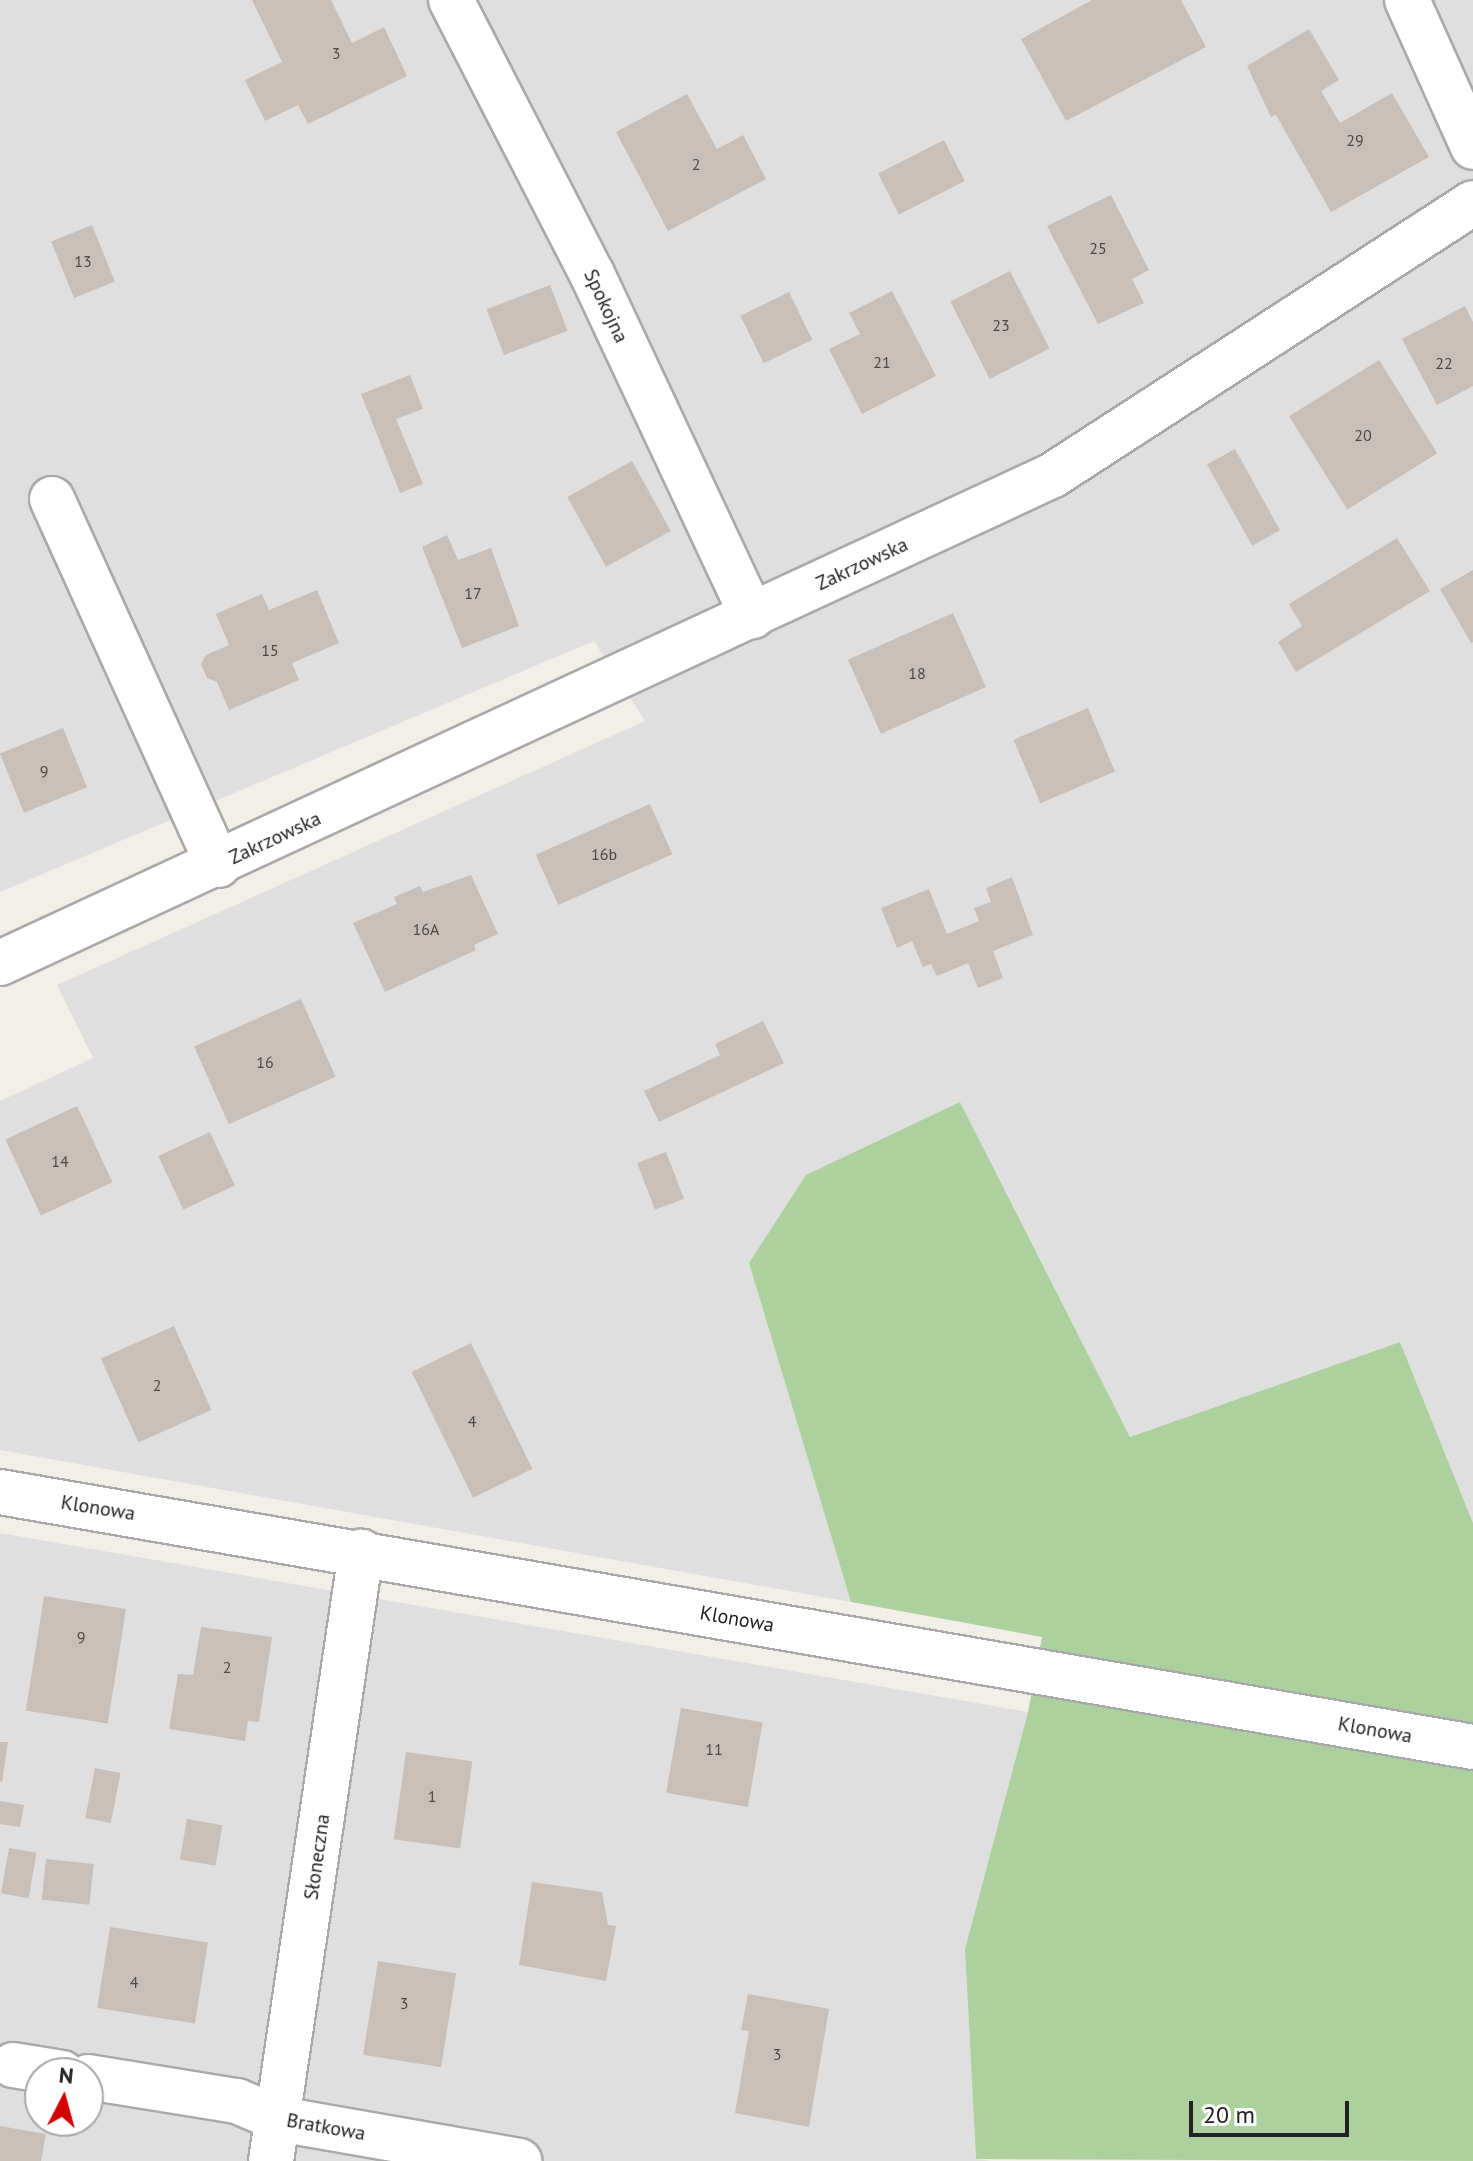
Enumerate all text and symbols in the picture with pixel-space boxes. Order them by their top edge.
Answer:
house number: 3 [332,43,340,63]
house number: 29 [1346,130,1364,150]
house number: 2 [692,154,700,174]
house number: 25 [1089,238,1107,258]
house number: 13 [74,251,92,271]
street label: Spokojna [579,265,633,347]
house number: 23 [992,315,1010,335]
house number: 21 [873,352,891,372]
house number: 22 [1435,353,1453,373]
house number: 20 [1354,425,1372,445]
street label: Zakrzowska [812,532,912,596]
house number: 17 [464,583,482,603]
house number: 15 [261,640,279,660]
house number: 18 [908,663,926,683]
house number: 9 [40,761,48,781]
street label: Zakrzowska [225,806,325,870]
house number: 16b [591,844,617,864]
house number: 16A [413,919,439,939]
house number: 16 [256,1052,274,1072]
house number: 14 [51,1151,69,1171]
house number: 2 [153,1375,161,1395]
house number: 4 [468,1411,476,1431]
street label: Klonowa [59,1490,137,1526]
street label: Klonowa [698,1601,776,1637]
house number: 9 [77,1627,85,1647]
house number: 2 [223,1657,231,1677]
street label: Klonowa [1336,1712,1414,1748]
house number: 11 [705,1739,723,1759]
house number: 1 [428,1786,436,1806]
street label: Słoneczna [299,1812,335,1902]
house number: 4 [130,1972,138,1992]
house number: 3 [400,1993,408,2013]
house number: 3 [773,2044,781,2064]
north arrow [24,2057,104,2137]
text: N [58,2060,75,2090]
scale bar [1193,2085,1353,2135]
text: 20 m [1203,2099,1255,2130]
street label: Bratkowa [285,2108,367,2146]

